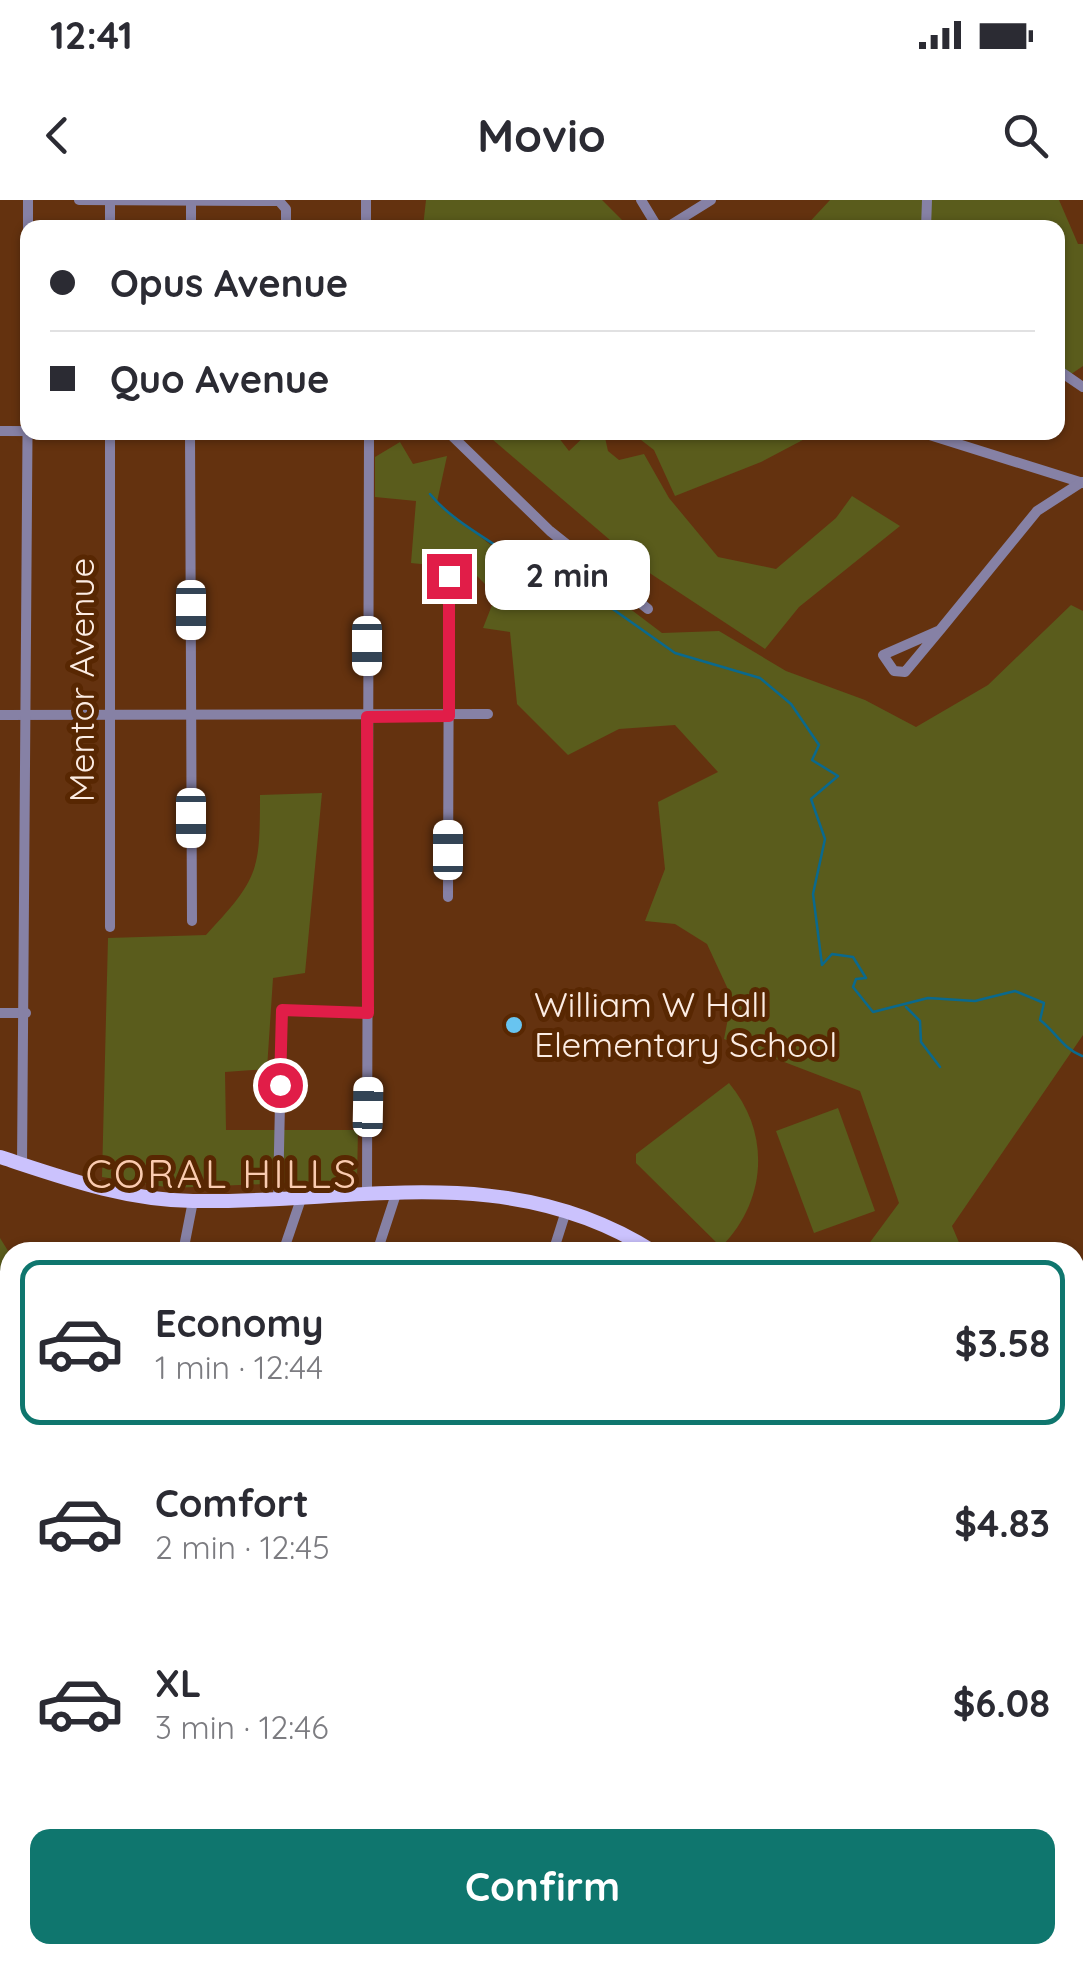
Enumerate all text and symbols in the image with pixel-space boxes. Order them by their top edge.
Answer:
text: 12:41 [50,11,133,59]
text: Movio [477,107,606,163]
icon: back [30,108,85,163]
icon: search [998,108,1053,163]
text: Opus Avenue [110,259,348,307]
text: Quo Avenue [110,355,330,403]
callout: 2 min [484,541,649,611]
route end [427,554,472,599]
text: 2 min [526,555,609,595]
street label: Mentor Avenue [59,558,103,802]
car [176,580,206,640]
car [352,616,382,676]
car [176,788,206,848]
car [433,820,463,880]
place label: William W Hall Elementary School [534,982,837,1066]
marker: William W Hall Elementary School [503,1014,525,1036]
route start [258,1063,303,1108]
car [352,1077,384,1137]
district label: CORAL HILLS [86,1148,358,1198]
icon: car [35,1298,125,1388]
text: Economy [155,1299,324,1347]
text: $3.58 [955,1319,1050,1367]
text: 1 min · 12:44 [155,1347,323,1387]
icon: car [35,1478,125,1568]
text: Comfort [155,1479,309,1527]
text: $4.83 [954,1499,1050,1547]
text: 2 min · 12:45 [155,1527,330,1567]
icon: car [35,1658,125,1748]
text: XL [155,1659,201,1707]
text: $6.08 [953,1679,1050,1727]
text: 3 min · 12:46 [155,1707,328,1747]
button: Confirm [30,1829,1055,1944]

